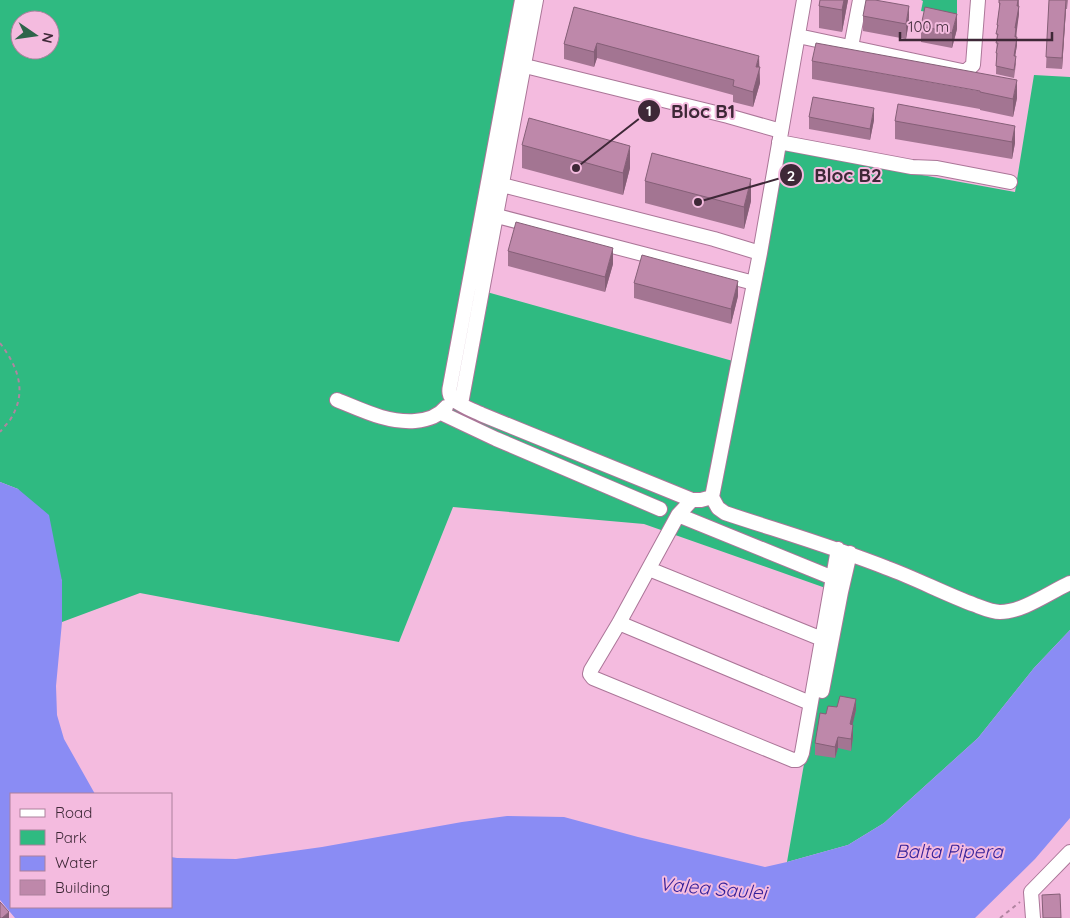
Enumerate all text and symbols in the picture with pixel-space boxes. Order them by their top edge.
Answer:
north arrow [10,10,60,60]
scale bar [900,10,1052,42]
text: 100 m [908,17,949,36]
text: N [38,31,58,45]
callout: Bloc B1 [636,94,745,128]
text: Bloc B1 [671,99,735,123]
text: 1 [646,101,652,120]
callout: Bloc B2 [779,158,891,192]
text: Bloc B2 [814,163,882,187]
text: 2 [787,166,795,185]
legend [10,793,172,908]
text: Road [55,803,92,822]
text: Park [55,828,87,847]
water label: Balta Pipera [895,839,1004,863]
text: Water [55,853,98,872]
water label: Valea Saulei [658,871,769,905]
text: Building [55,878,110,897]

